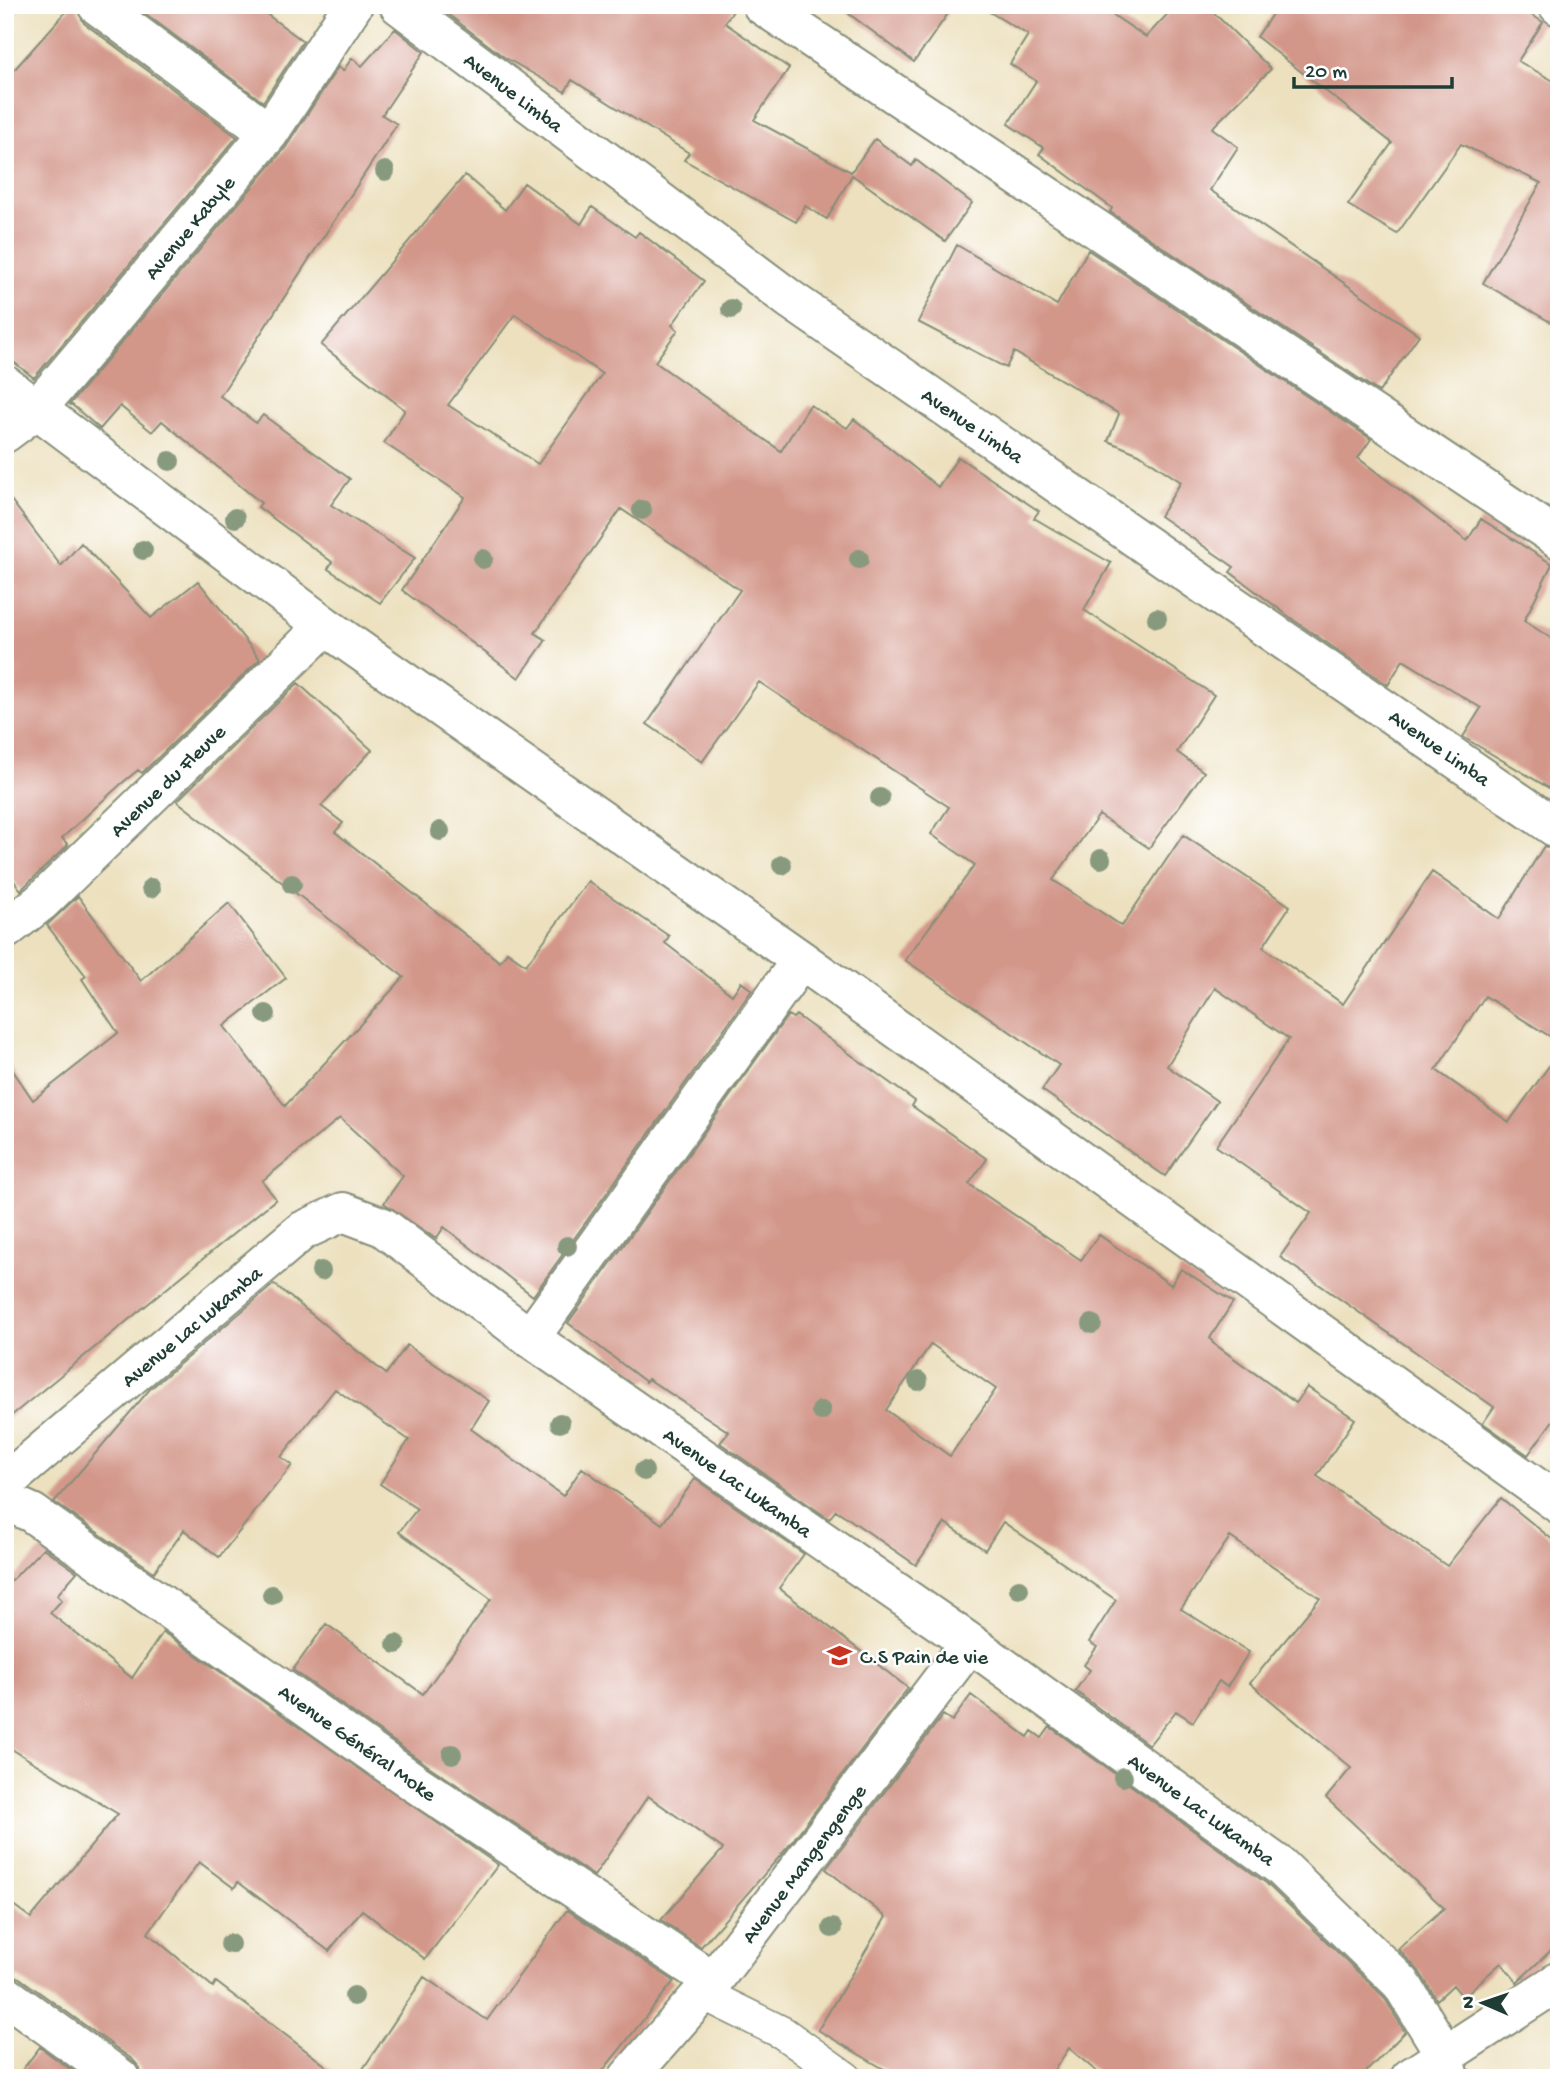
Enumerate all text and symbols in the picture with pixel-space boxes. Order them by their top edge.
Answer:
scale bar [1294,46,1452,90]
street label: Avenue Limba [457,49,568,141]
text: 20 m [1305,61,1347,86]
street label: Avenue Kabyle [141,171,243,286]
street label: Avenue Limba [915,385,1028,472]
street label: Avenue Limba [1382,706,1495,795]
street label: Avenue du Fleuve [106,720,233,844]
street label: Avenue Lac Lukamba [118,1262,270,1395]
street label: Avenue Lac Lukamba [657,1424,816,1546]
school or university icon: C.S Pain de vie [826,1642,854,1670]
place label: C.S Pain de vie [860,1647,989,1672]
street label: Avenue Général Moke [272,1681,441,1810]
street label: Avenue Lac Lukamba [1121,1750,1279,1874]
street label: Avenue Mangengenge [738,1780,874,1950]
north arrow [1448,1968,1518,2038]
text: N [1458,1996,1481,2009]

